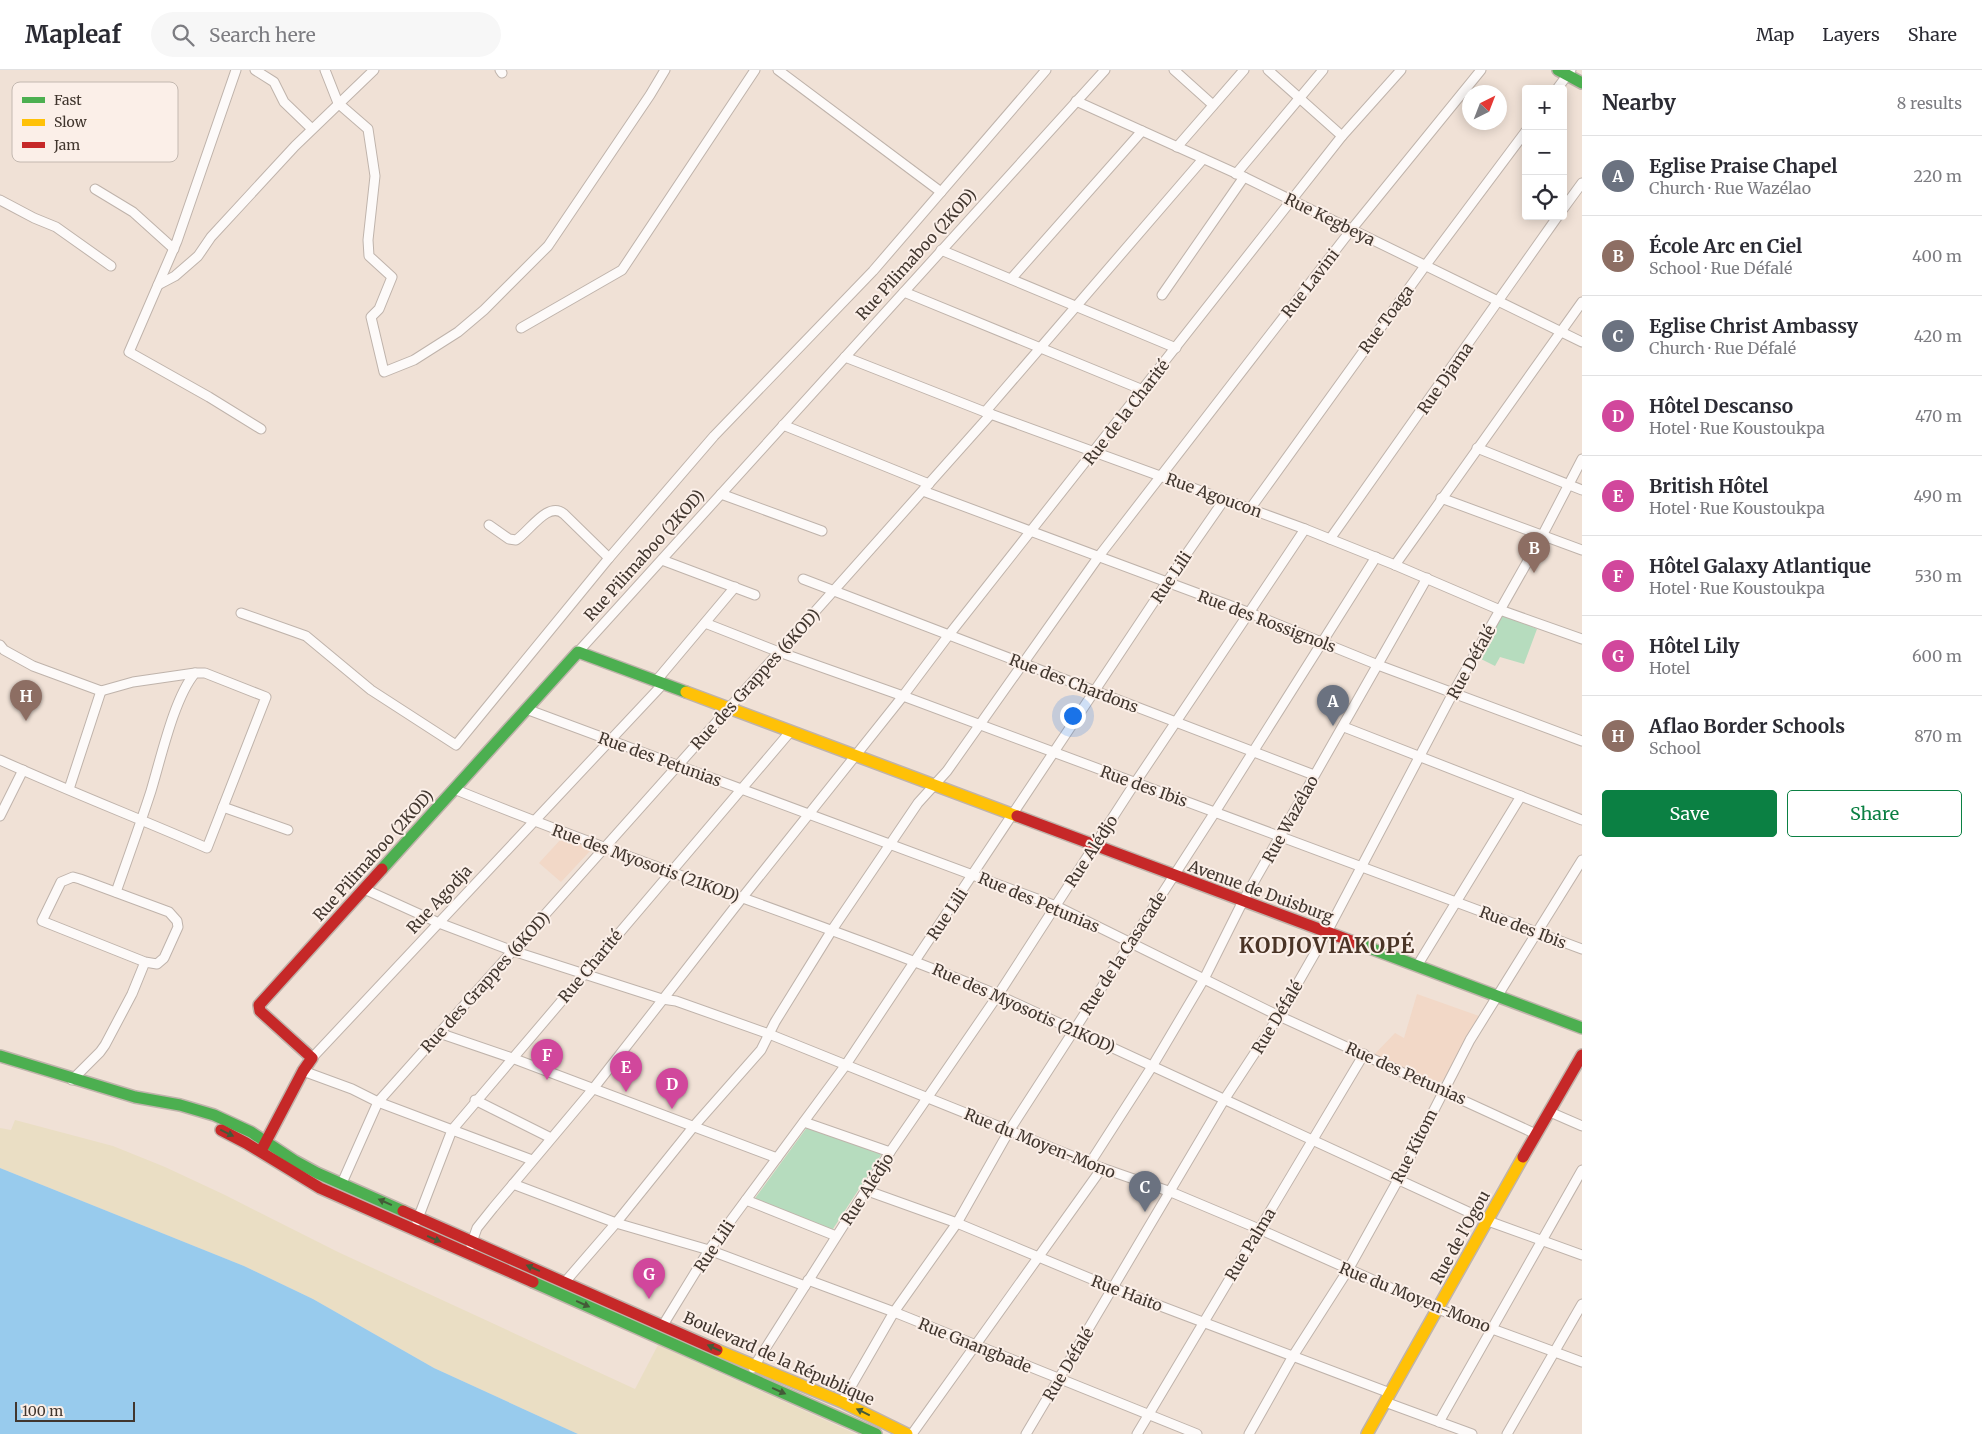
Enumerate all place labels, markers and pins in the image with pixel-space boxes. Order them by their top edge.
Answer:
pin: B [1518,532,1550,573]
pin: H [10,680,42,721]
pin: A [1317,685,1349,726]
pin: F [531,1039,563,1080]
pin: E [610,1051,642,1092]
pin: D [656,1068,688,1109]
pin: C [1129,1171,1161,1212]
pin: G [633,1258,665,1299]

